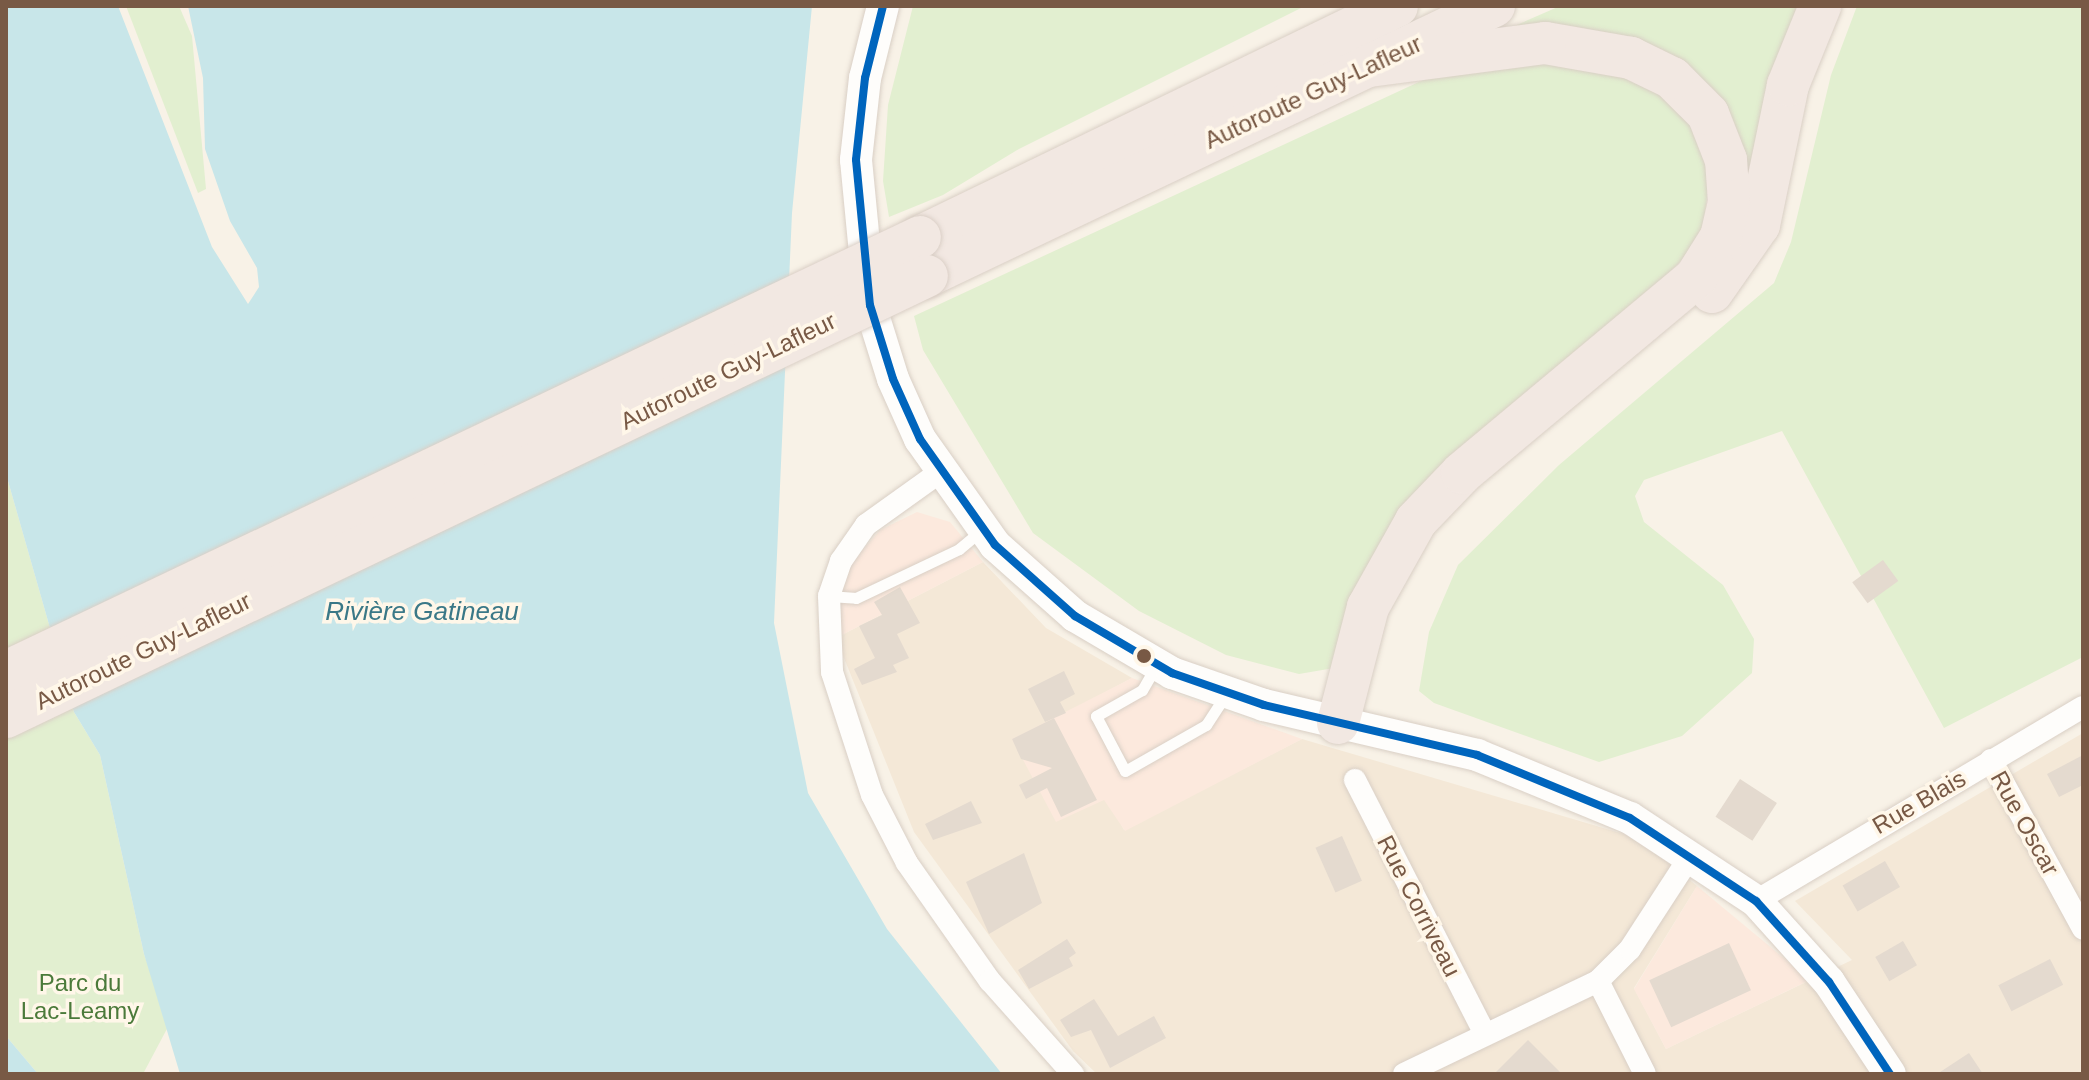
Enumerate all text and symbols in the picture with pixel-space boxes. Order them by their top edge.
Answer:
street label: Autoroute Guy-Lafleur [1200,29,1426,155]
street label: Autoroute Guy-Lafleur [616,306,840,436]
street label: Autoroute Guy-Lafleur [31,586,255,716]
water label: Rivière Gatineau [325,596,519,628]
unlabelled marker [1136,648,1152,664]
street label: Rue Blais [1867,764,1971,840]
street label: Rue Oscar [1985,766,2065,880]
street label: Rue Corriveau [1371,831,1467,981]
park label: Parc du Lac-Leamy [21,969,139,1025]

